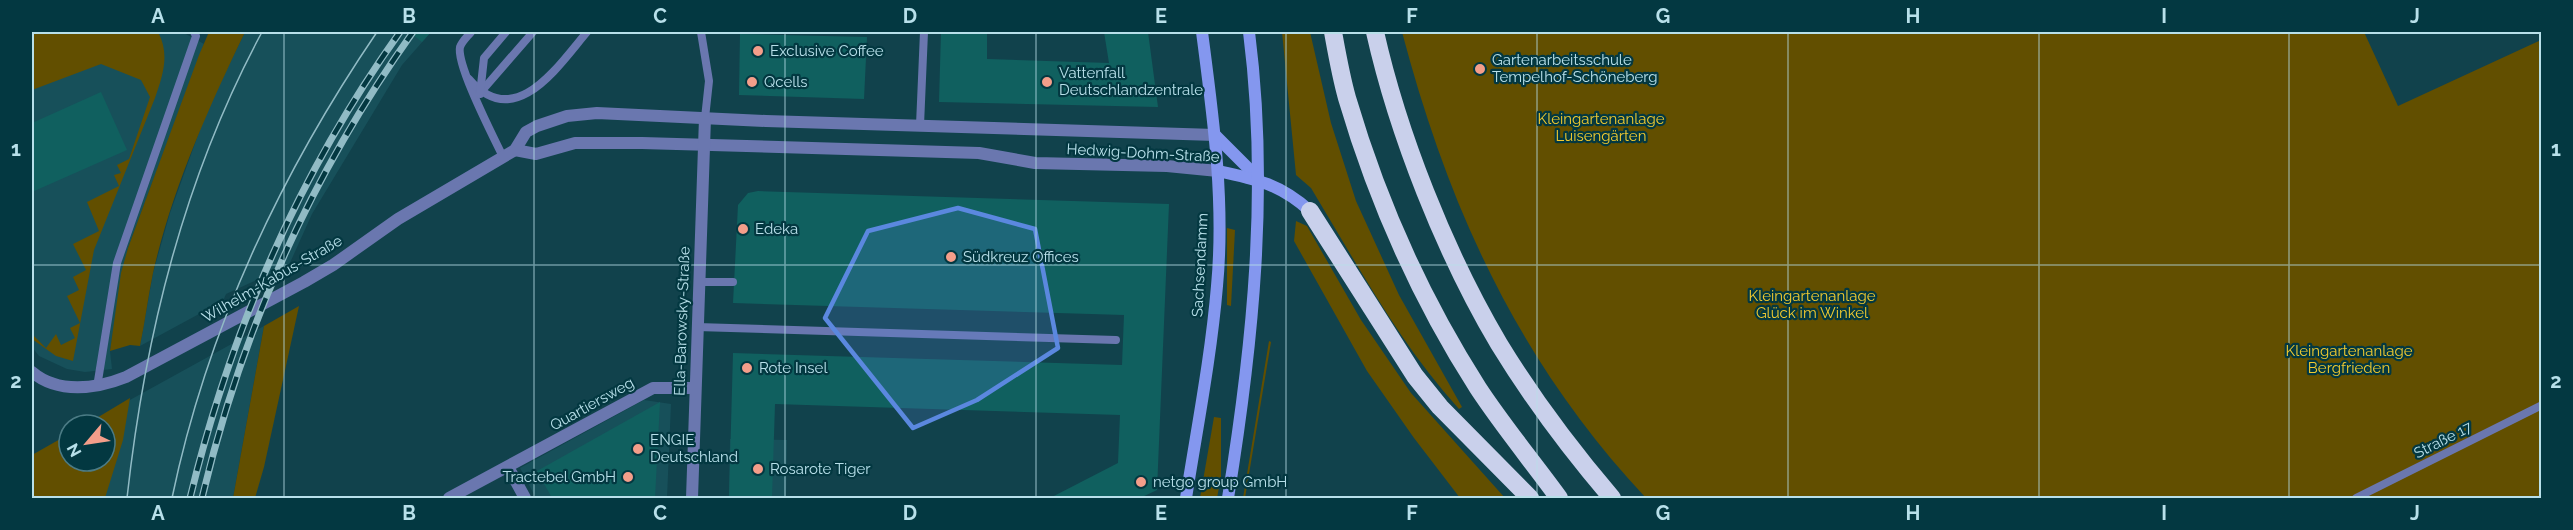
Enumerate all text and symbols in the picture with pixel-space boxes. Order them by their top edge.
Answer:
text: A [151,4,165,28]
text: B [402,4,416,28]
text: C [653,4,667,28]
text: D [903,4,917,28]
text: E [1155,4,1167,28]
text: F [1406,4,1418,28]
text: G [1656,4,1670,28]
text: H [1906,4,1920,28]
text: I [2161,4,2167,28]
text: J [2410,4,2420,28]
place label: Exclusive Coffee [770,42,884,60]
marker: Exclusive Coffee [751,44,765,58]
place label: Gartenarbeitsschule Tempelhof-Schöneberg [1492,51,1658,86]
marker: Gartenarbeitsschule Tempelhof-Schöneberg [1473,62,1487,76]
place label: Vattenfall Deutschlandzentrale [1059,64,1203,99]
place label: Qcells [764,73,808,91]
marker: Qcells [745,75,759,89]
marker: Vattenfall Deutschlandzentrale [1040,75,1054,89]
park label: Kleingartenanlage Luisengärten [1538,110,1665,145]
text: 1 [11,137,21,161]
text: 1 [2551,137,2561,161]
street label: Hedwig-Dohm-Straße [1066,140,1220,166]
street label: Sachsendamm [1188,213,1212,317]
place label: Edeka [755,220,798,238]
marker: Edeka [736,222,750,236]
street label: Wilhelm-Kabus-Straße [199,231,345,327]
street label: Ella-Barowsky-Straße [670,246,694,396]
place label: Südkreuz Offices [963,248,1079,266]
marker: Südkreuz Offices [944,250,958,264]
park label: Kleingartenanlage Glück im Winkel [1749,287,1876,322]
park label: Kleingartenanlage Bergfrieden [2286,342,2413,377]
place label: Rote Insel [759,359,828,377]
marker: Rote Insel [740,361,754,375]
text: 2 [10,369,22,393]
text: 2 [2550,369,2562,393]
street label: Quartiersweg [547,374,637,434]
north arrow [57,413,117,473]
street label: Straße 17 [2411,418,2475,462]
place label: ENGIE Deutschland [650,431,738,466]
text: N [63,440,86,460]
marker: ENGIE Deutschland [631,442,645,456]
place label: Rosarote Tiger [770,460,871,478]
marker: Rosarote Tiger [751,462,765,476]
place label: Tractebel GmbH [503,468,616,486]
marker: Tractebel GmbH [621,470,635,484]
place label: netgo group GmbH [1153,473,1287,491]
marker: netgo group GmbH [1134,475,1148,489]
text: A [151,501,165,525]
text: B [402,501,416,525]
text: C [653,501,667,525]
text: D [903,501,917,525]
text: E [1155,501,1167,525]
text: F [1406,501,1418,525]
text: G [1656,501,1670,525]
text: H [1906,501,1920,525]
text: I [2161,501,2167,525]
text: J [2410,501,2420,525]

